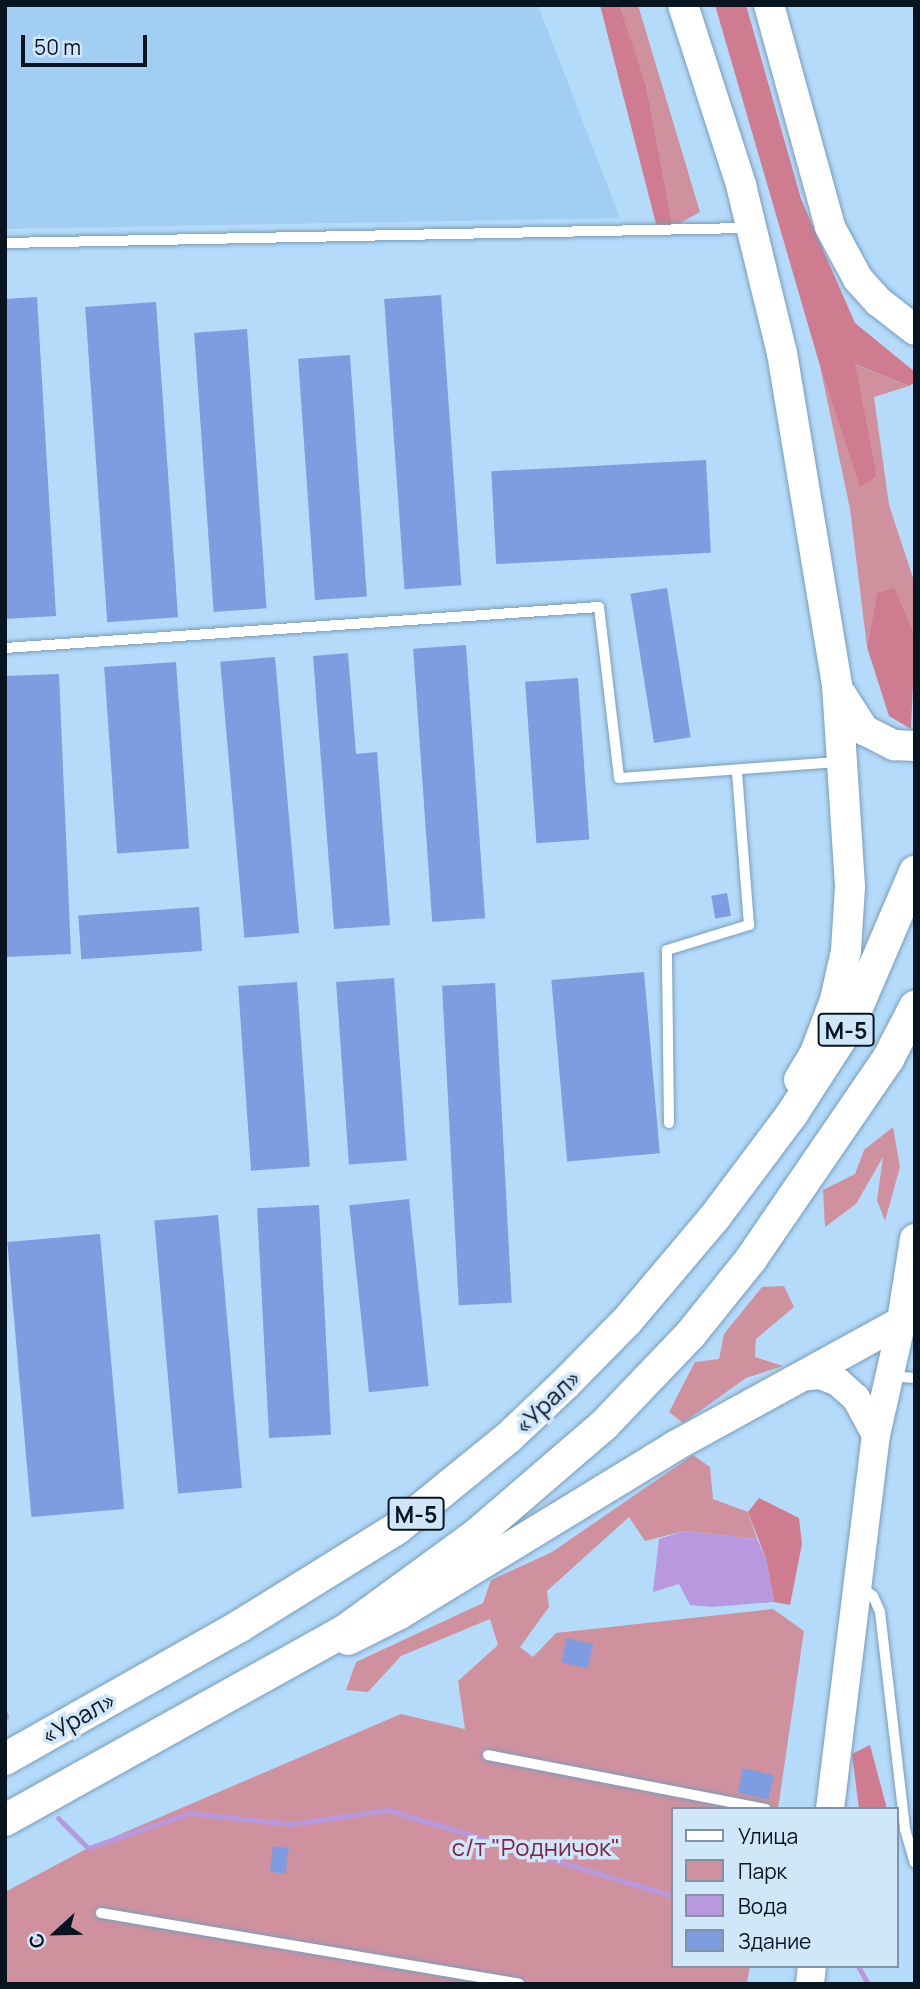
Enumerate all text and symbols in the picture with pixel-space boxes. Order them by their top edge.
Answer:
scale bar [24,21,150,65]
text: 50 m [34,33,81,61]
road number: М-5 [816,1010,876,1050]
street label: «Урал» [508,1362,586,1440]
road number: М-5 [386,1494,446,1534]
street label: «Урал» [36,1684,120,1750]
legend [671,1807,899,1968]
text: Улица [738,1822,798,1850]
park label: с/т "Родничок" [452,1833,620,1861]
text: Парк [738,1857,787,1885]
text: Вода [738,1892,788,1920]
north arrow [21,1898,91,1968]
text: Здание [738,1927,811,1955]
text: С [22,1929,51,1952]

